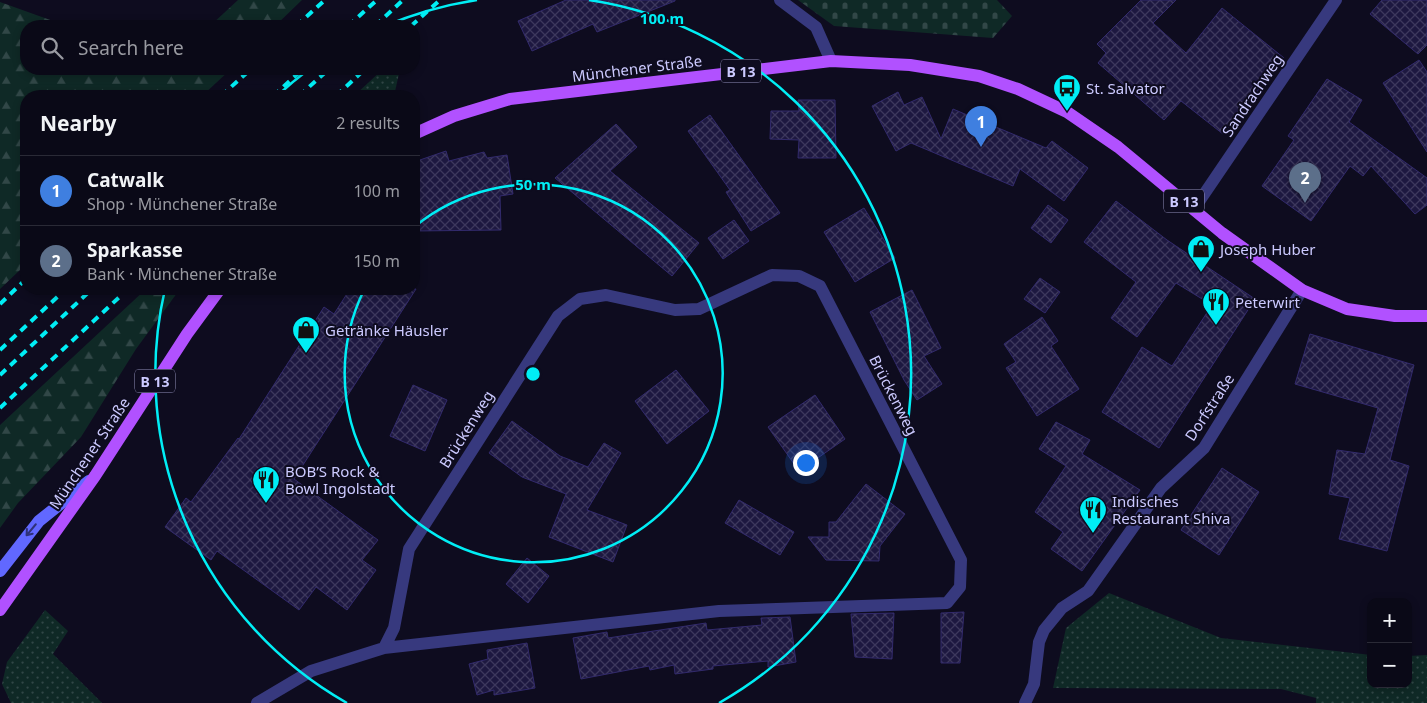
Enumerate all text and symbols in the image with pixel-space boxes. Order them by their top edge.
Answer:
text: 100 m [640,8,684,28]
search box [20,20,420,75]
icon: search [38,34,66,62]
text: Search here [78,35,184,61]
street label: Münchener Straße [571,50,703,86]
street label: Sandrachweg [1217,50,1287,140]
road number: B 13 [721,59,761,82]
bus stop icon: St. Salvator [1052,73,1082,112]
place label: St. Salvator [1086,78,1165,98]
pin: 1 [965,106,997,147]
text: Nearby [40,109,116,137]
text: 2 results [336,112,400,134]
pin: 2 [1289,162,1321,203]
text: Catwalk [87,167,164,193]
text: 50 m [515,174,551,194]
text: 1 [51,180,61,202]
text: 100 m [353,180,400,202]
road number: B 13 [1164,190,1204,212]
text: Shop · Münchener Straße [87,193,277,215]
shop icon: Joseph Huber [1186,234,1216,273]
text: Sparkasse [87,237,183,263]
place label: Joseph Huber [1218,239,1315,259]
text: 2 [51,250,61,272]
text: 150 m [353,250,400,272]
text: Bank · Münchener Straße [87,263,277,285]
restaurant icon: Peterwirt [1201,287,1231,326]
place label: Peterwirt [1235,292,1300,312]
shop icon: Getränke Häusler [291,315,321,354]
place label: Getränke Häusler [325,320,448,340]
street label: Brückenweg [865,351,923,439]
centre of rings [524,365,542,383]
road number: B 13 [135,370,175,392]
street label: Dorfstraße [1180,370,1238,444]
street label: Brückenweg [434,387,498,471]
street label: Münchener Straße [44,393,134,513]
your location [793,450,819,476]
place label: BOB’S Rock & Bowl Ingolstadt [285,461,396,498]
restaurant icon: BOB’S Rock & Bowl Ingolstadt [251,465,281,504]
place label: Indisches Restaurant Shiva [1112,491,1230,528]
restaurant icon: Indisches Restaurant Shiva [1078,495,1108,534]
one-way arrow [26,524,37,537]
map controls [1367,598,1412,688]
button: + [1367,598,1412,643]
button: − [1367,643,1412,688]

